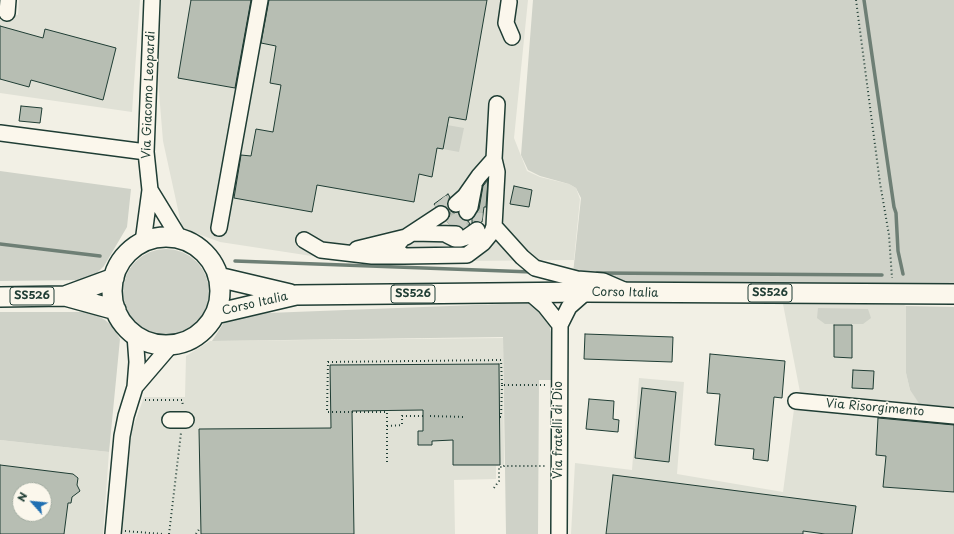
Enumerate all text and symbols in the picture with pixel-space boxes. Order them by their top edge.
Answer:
street label: Via Giacomo Leopardi [140,31,158,159]
road number: SS526 [748,284,792,302]
road number: SS526 [391,285,435,303]
street label: Corso Italia [591,285,659,301]
road number: SS526 [10,287,54,305]
street label: Corso Italia [221,289,289,319]
street label: Via fratelli di Dio [552,381,566,479]
street label: Via Risorgimento [825,397,925,419]
north arrow [12,482,52,522]
text: N [12,489,31,505]

